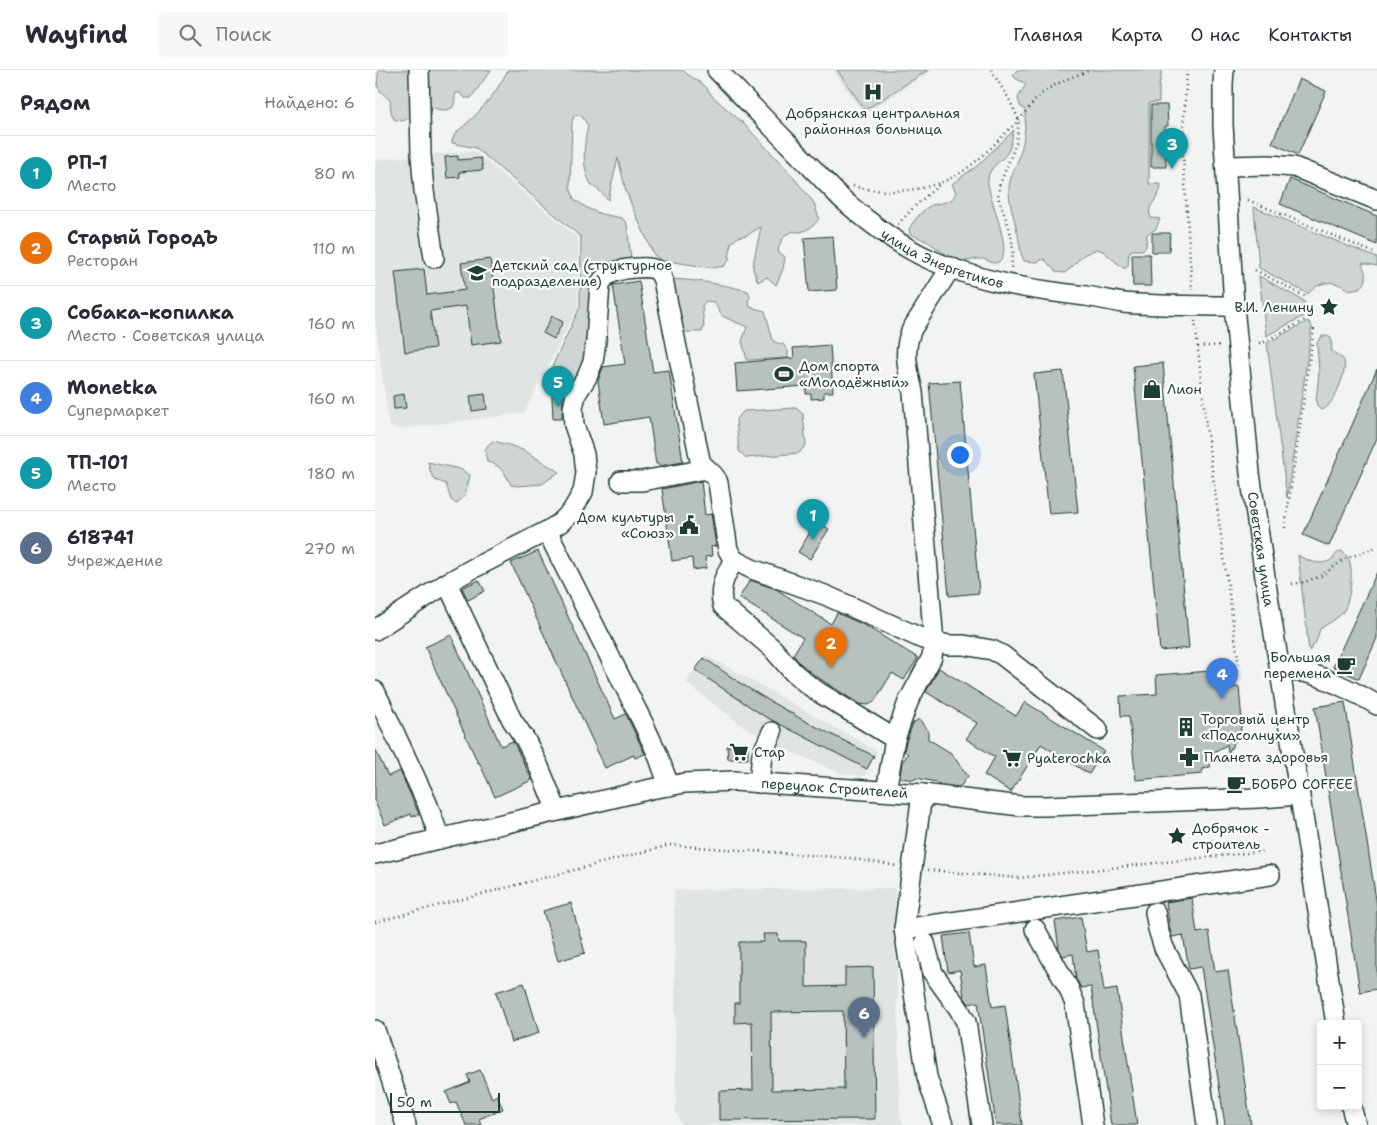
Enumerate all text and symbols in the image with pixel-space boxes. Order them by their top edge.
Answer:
search box [158,12,508,57]
text: Wayfind [25,19,128,51]
icon: search [176,21,204,49]
text: Поиск [216,22,271,47]
text: Главная [1013,23,1083,47]
text: Карта [1111,23,1163,47]
text: О нас [1191,23,1240,47]
text: Контакты [1268,23,1352,47]
hospital icon: Добрянская центральная районная больница [862,81,884,103]
text: Рядом [20,89,90,117]
text: Найдено: 6 [264,92,355,113]
place label: Добрянская центральная районная больница [786,104,960,138]
pin: 3 [1156,128,1188,169]
text: РП-1 [67,150,108,175]
text: 1 [32,163,40,184]
text: 80 m [314,163,355,184]
text: Место [67,175,117,196]
text: Старый ГородЪ [67,225,218,250]
street label: улица Энергетиков [878,225,1005,292]
text: 2 [30,238,42,259]
text: 110 m [312,238,355,259]
text: Ресторан [67,250,138,271]
place label: Детский сад (структурное подразделение) [492,256,672,290]
school or university icon: Детский сад (структурное подразделение) [466,262,488,284]
place icon: В.И. Ленину [1318,296,1340,318]
place label: В.И. Ленину [1235,298,1314,316]
text: Собака-копилка [67,300,234,325]
text: 3 [30,313,42,334]
text: 160 m [308,313,355,334]
text: Место · Советская улица [67,325,264,346]
place label: Дом спорта «Молодёжный» [799,357,909,391]
sports icon: Дом спорта «Молодёжный» [773,363,795,385]
pin: 5 [542,366,574,407]
text: Monetka [67,375,157,400]
shop icon: Лион [1141,378,1163,400]
place label: Лион [1167,380,1202,398]
text: 4 [30,388,42,409]
text: 160 m [308,388,355,409]
text: Супермаркет [67,400,169,421]
your location [947,442,973,468]
text: ТП-101 [67,450,128,475]
text: 5 [31,463,41,484]
text: 180 m [307,463,355,484]
text: Место [67,475,117,496]
street label: Советская улица [1244,490,1279,608]
pin: 1 [797,499,829,540]
place label: Дом культуры «Союз» [577,508,674,542]
public building icon: Дом культуры «Союз» [678,514,700,536]
text: 618741 [67,525,134,550]
text: 6 [30,538,42,559]
text: 270 m [304,538,355,559]
text: Учреждение [67,550,163,571]
pin: 2 [815,627,847,668]
place label: Большая перемена [1264,648,1331,682]
cafe icon: Большая перемена [1335,654,1357,676]
pin: 4 [1206,658,1238,699]
place label: Торговый центр «Подсолнухи» [1201,710,1310,744]
building icon: Торговый центр «Подсолнухи» [1175,716,1197,738]
supermarket icon: Стар [728,741,750,763]
place label: Стар [754,743,785,761]
pharmacy icon: Планета здоровья [1178,746,1200,768]
supermarket icon: Pyaterochka [1001,747,1023,769]
place label: Планета здоровья [1204,748,1328,766]
place label: Pyaterochka [1027,749,1111,767]
cafe icon: БОБРО COFFEE [1225,773,1247,795]
street label: переулок Строителей [761,774,909,802]
place label: БОБРО COFFEE [1251,775,1353,793]
place label: Добрячок - строитель [1192,819,1270,853]
place icon: Добрячок - строитель [1166,825,1188,847]
pin: 6 [848,997,880,1038]
map controls [1317,1020,1362,1110]
button: + [1317,1020,1362,1065]
button: − [1317,1065,1362,1110]
scale bar [390,1090,500,1113]
text: 50 m [397,1093,432,1111]

